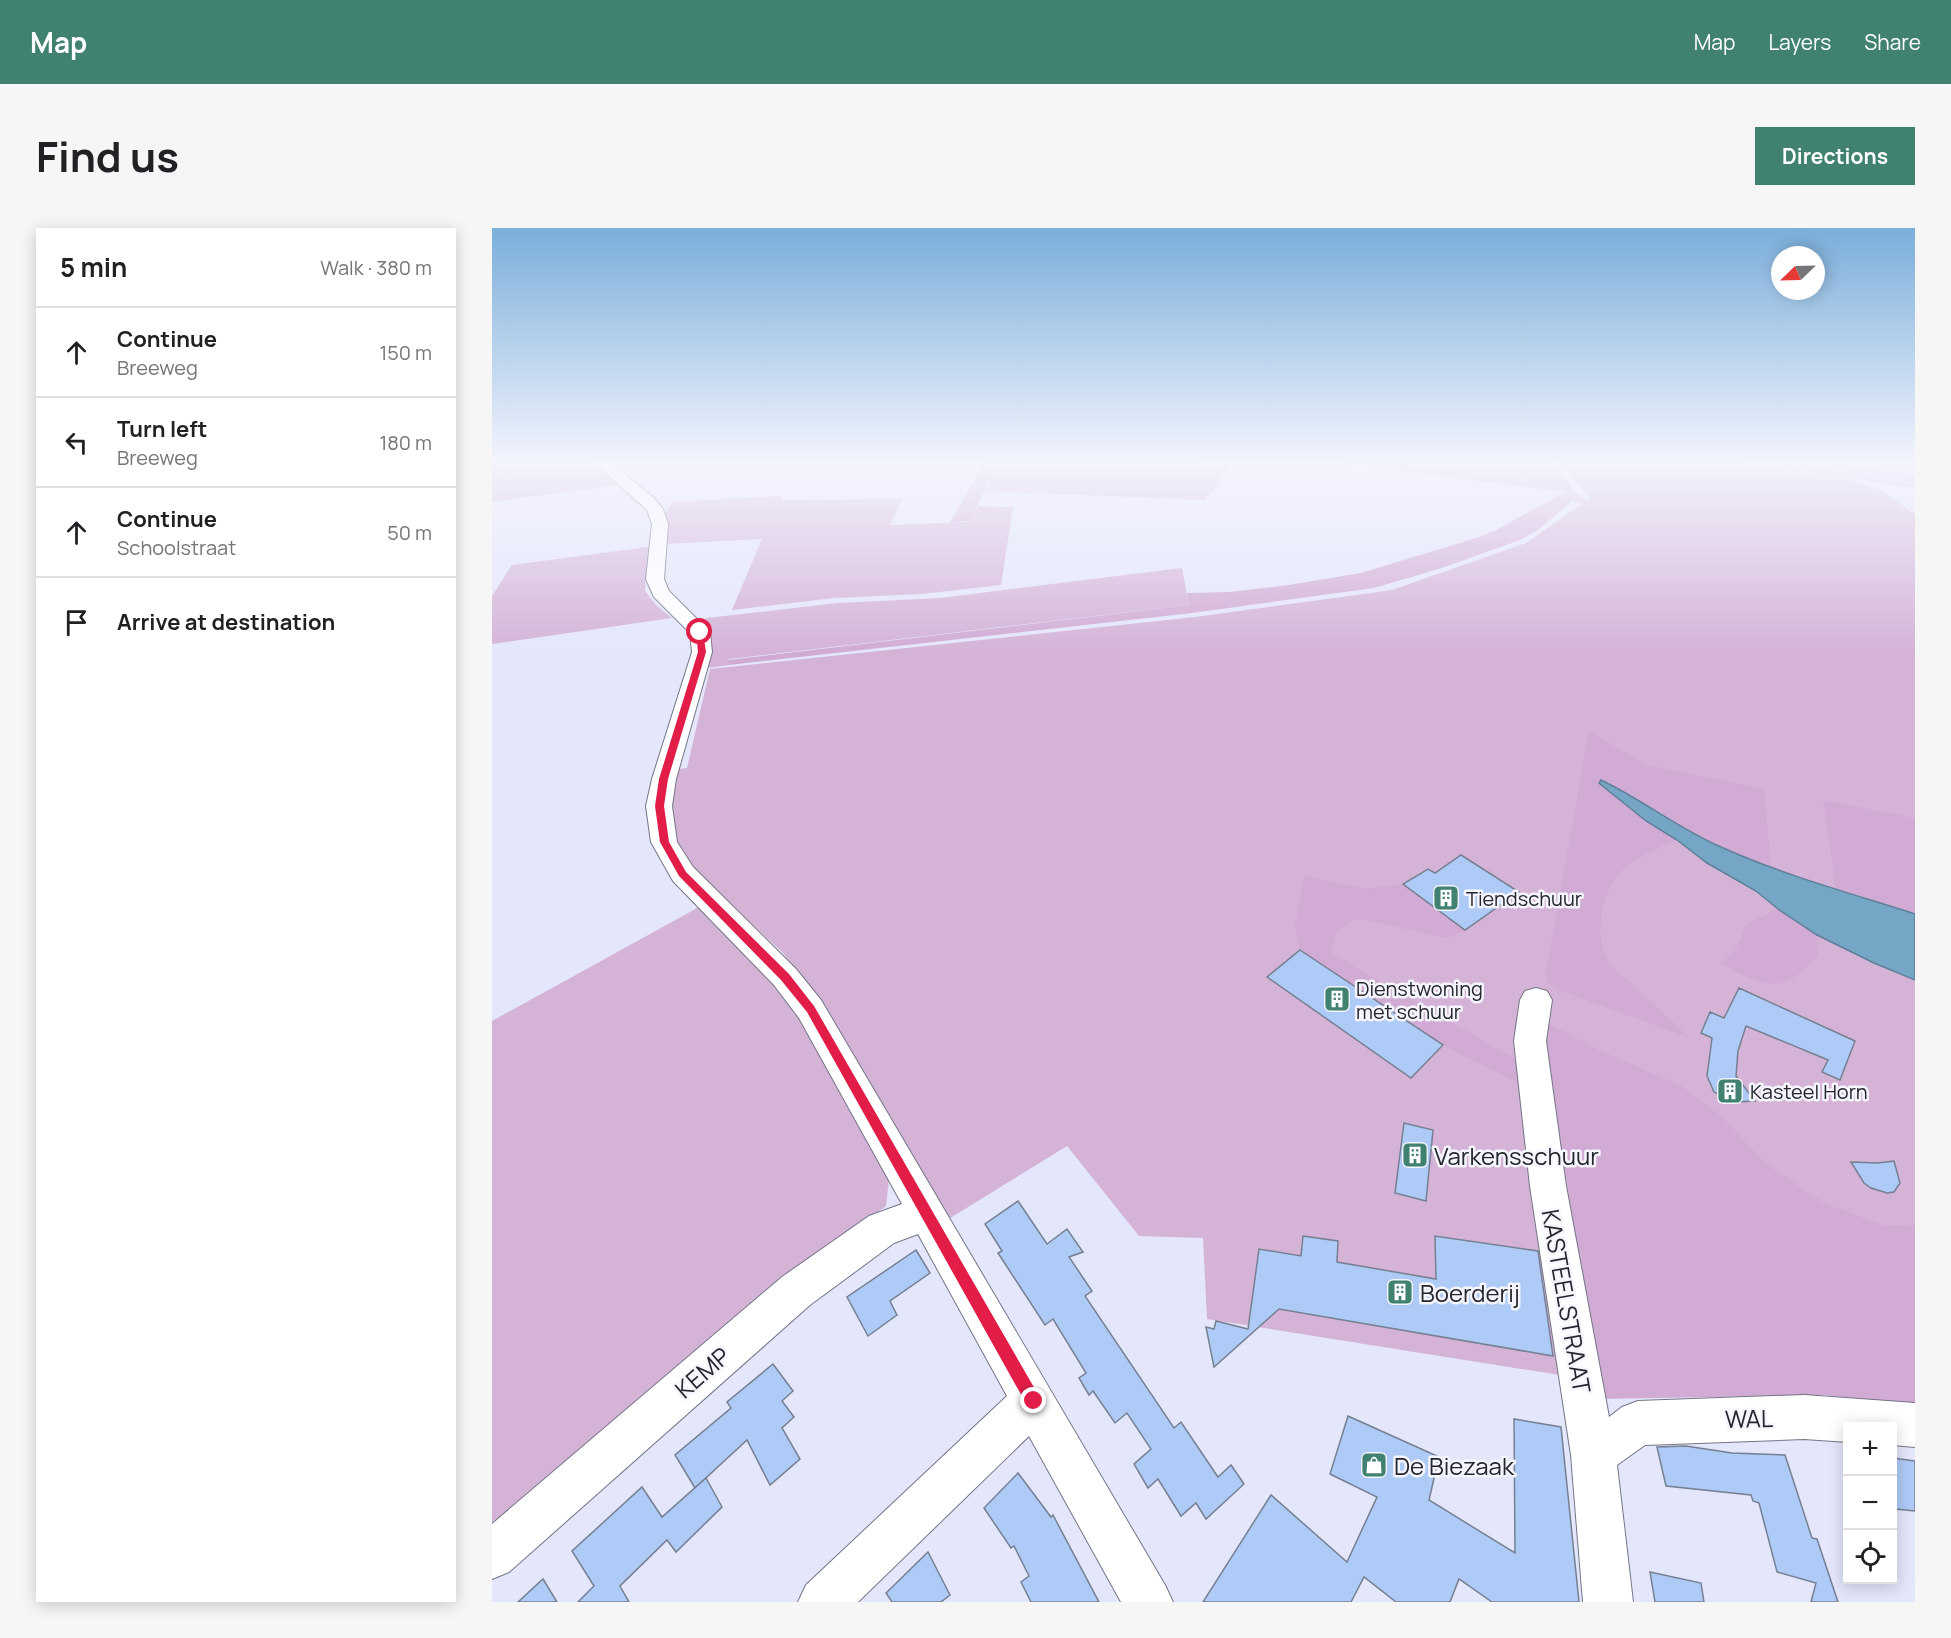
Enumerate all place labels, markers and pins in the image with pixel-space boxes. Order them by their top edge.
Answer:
building icon: Tiendschuur [1431,883,1461,913]
place label: Tiendschuur [1466,885,1582,912]
place label: Dienstwoning met schuur [1356,975,1483,1025]
building icon: Dienstwoning met schuur [1322,984,1352,1014]
building icon: Kasteel Horn [1715,1076,1745,1106]
place label: Kasteel Horn [1750,1078,1868,1105]
place label: Varkensschuur [1434,1139,1599,1172]
building icon: Varkensschuur [1400,1140,1430,1170]
place label: Boerderij [1420,1276,1520,1309]
building icon: Boerderij [1385,1277,1415,1307]
place label: De Biezaak [1394,1449,1515,1482]
shop icon: De Biezaak [1359,1450,1389,1480]

